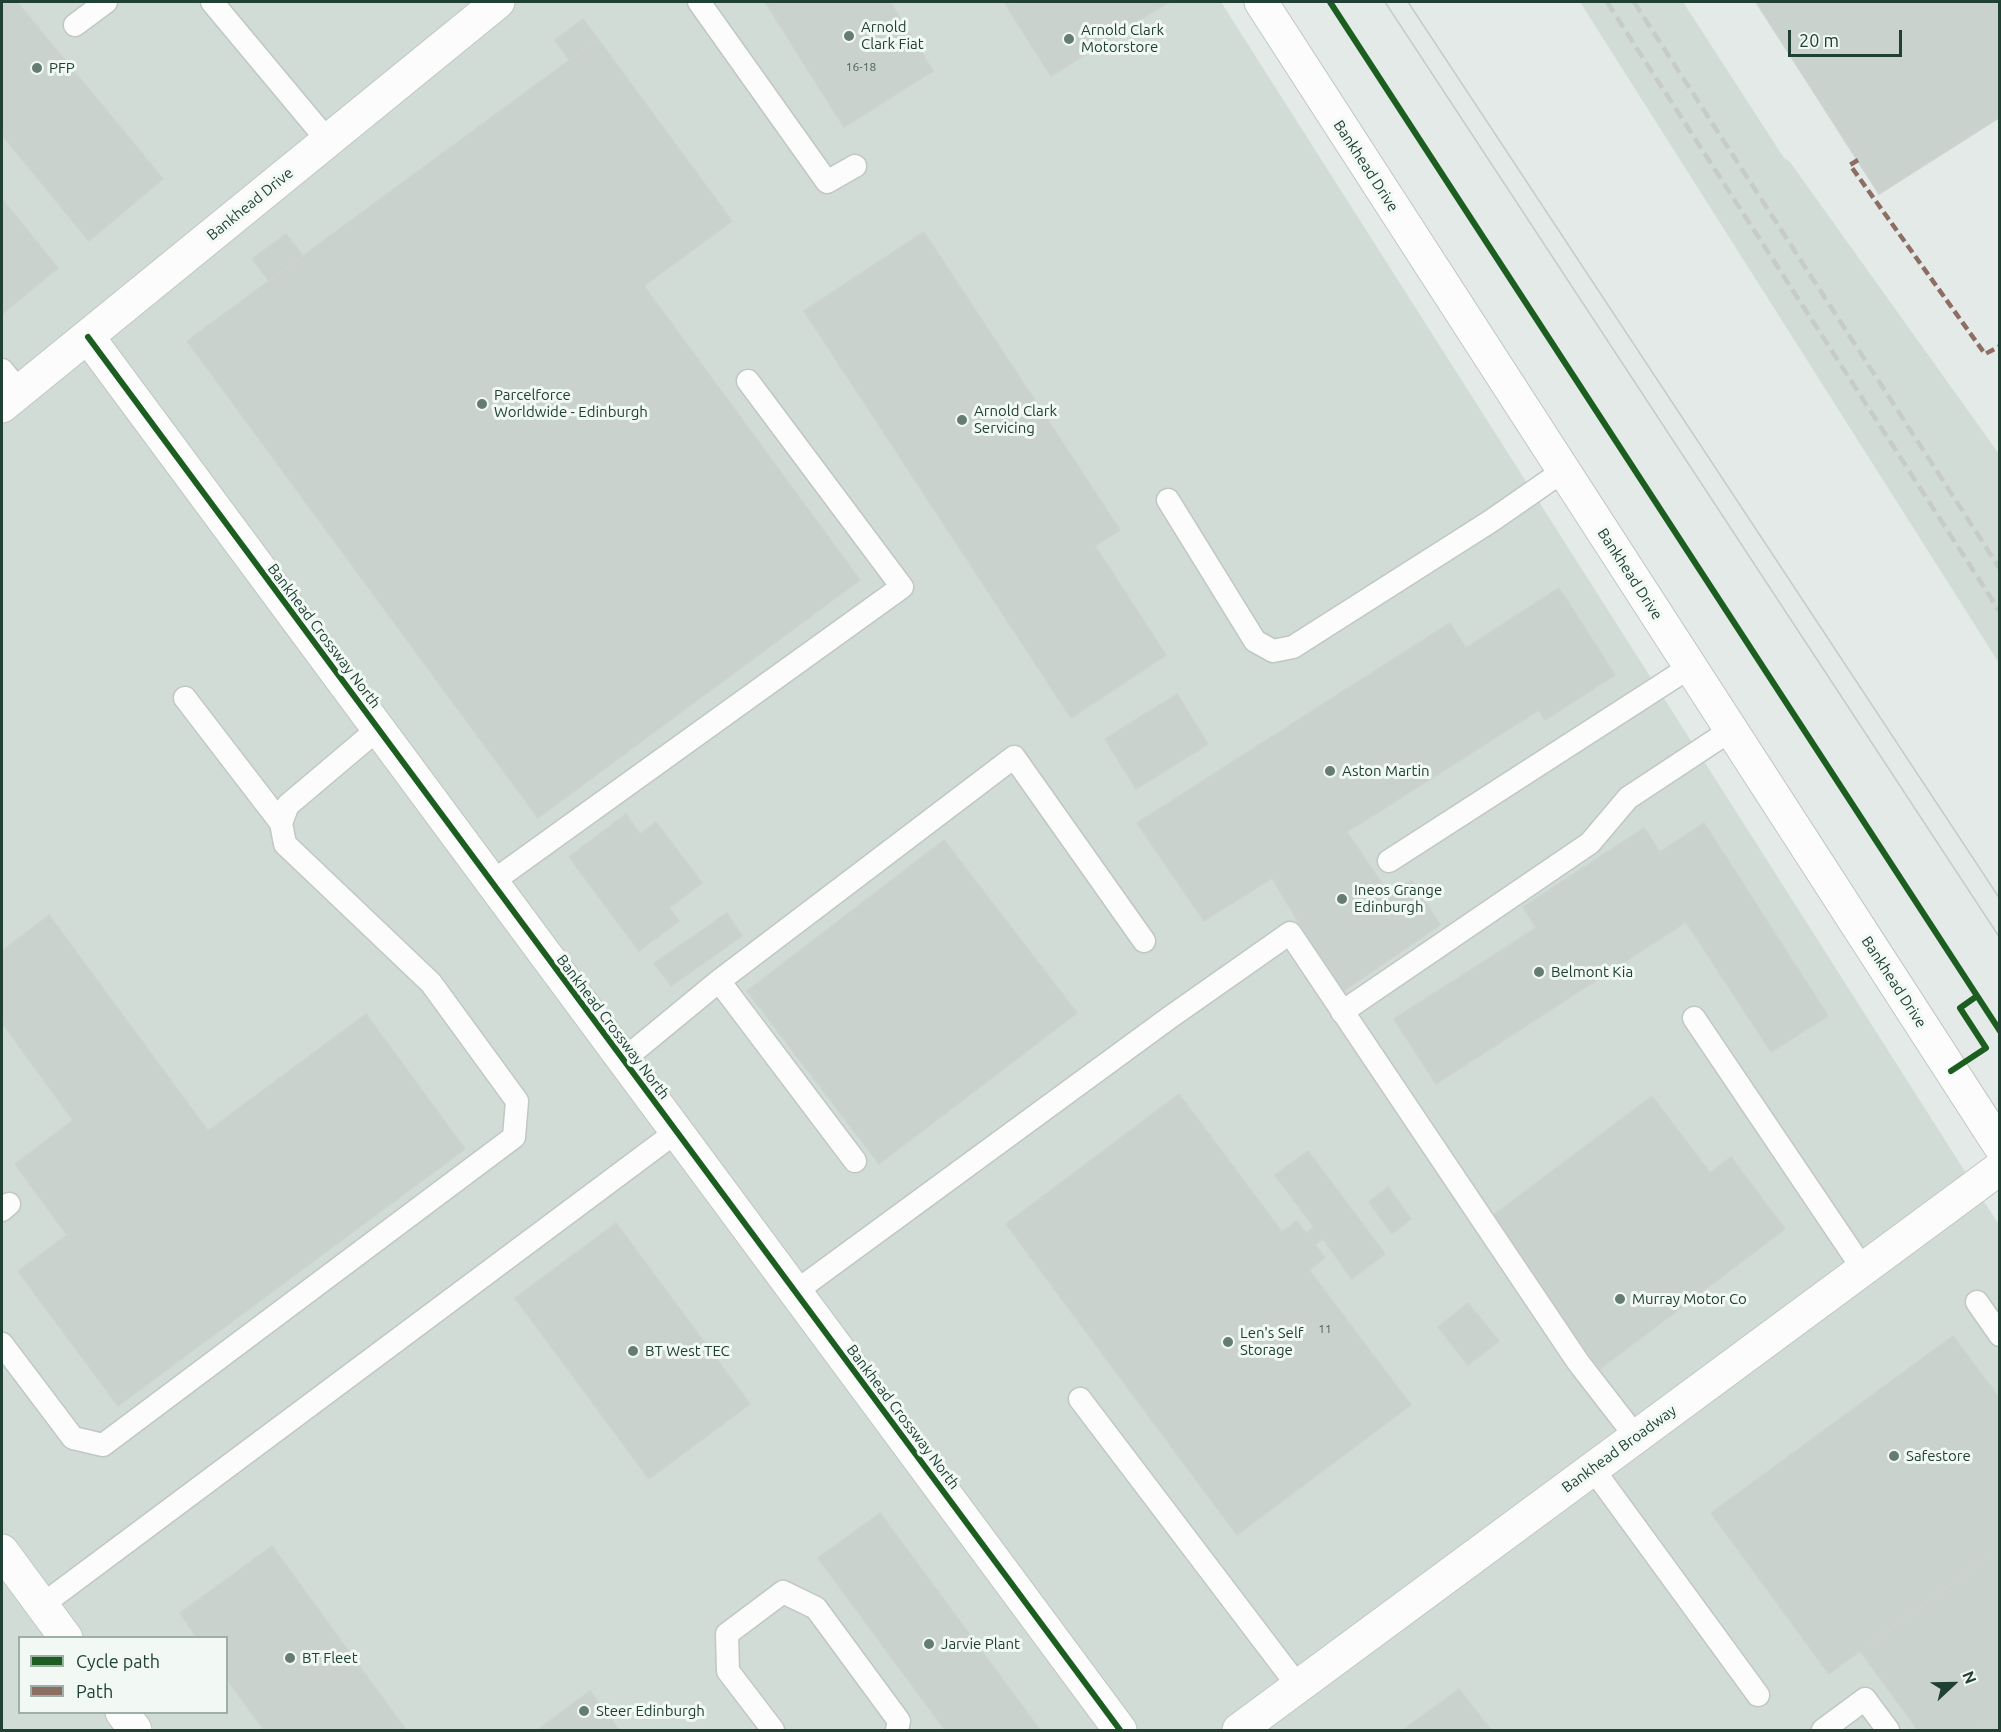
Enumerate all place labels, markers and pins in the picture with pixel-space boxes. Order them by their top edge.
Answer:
place label: Arnold Clark Fiat [861,18,924,53]
place label: Arnold Clark Motorstore [1081,21,1164,56]
marker: Arnold Clark Fiat [842,29,856,43]
marker: Arnold Clark Motorstore [1062,32,1076,46]
place label: PFP [49,59,75,77]
marker: PFP [30,61,44,75]
place label: Parcelforce Worldwide - Edinburgh [494,386,648,421]
marker: Parcelforce Worldwide - Edinburgh [475,397,489,411]
place label: Arnold Clark Servicing [974,402,1057,437]
marker: Arnold Clark Servicing [955,413,969,427]
place label: Aston Martin [1342,762,1430,780]
marker: Aston Martin [1323,764,1337,778]
place label: Ineos Grange Edinburgh [1354,881,1442,916]
marker: Ineos Grange Edinburgh [1335,892,1349,906]
place label: Belmont Kia [1551,963,1633,981]
marker: Belmont Kia [1532,965,1546,979]
place label: Murray Motor Co [1632,1290,1747,1308]
marker: Murray Motor Co [1613,1292,1627,1306]
place label: Len's Self Storage [1240,1324,1304,1359]
marker: Len's Self Storage [1221,1335,1235,1349]
place label: BT West TEC [645,1342,730,1360]
marker: BT West TEC [626,1344,640,1358]
place label: Safestore [1906,1447,1971,1465]
marker: Safestore [1887,1449,1901,1463]
place label: Jarvie Plant [941,1635,1020,1653]
marker: Jarvie Plant [922,1637,936,1651]
place label: BT Fleet [302,1649,358,1667]
marker: BT Fleet [283,1651,297,1665]
place label: Steer Edinburgh [596,1702,705,1720]
marker: Steer Edinburgh [577,1704,591,1718]

